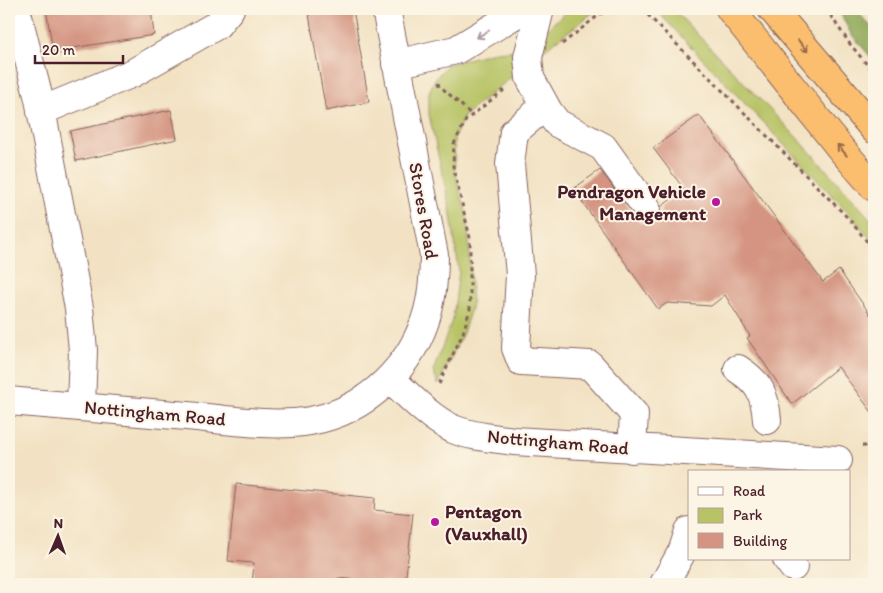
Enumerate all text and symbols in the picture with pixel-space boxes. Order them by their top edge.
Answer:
one-way arrow [476,29,490,39]
scale bar [35,32,122,64]
one-way arrow [798,39,809,52]
text: 20 m [42,41,76,59]
one-way arrow [837,144,848,157]
street label: Stores Road [404,161,444,262]
place label: Pendragon Vehicle Management [557,180,707,225]
marker: Pendragon Vehicle Management [710,196,722,208]
street label: Nottingham Road [83,395,227,431]
street label: Nottingham Road [486,424,630,460]
legend [688,470,850,560]
text: Road [733,482,766,500]
place label: Pentagon (Vauxhall) [445,500,528,545]
text: Park [733,506,763,524]
north arrow [32,510,82,560]
text: N [53,515,63,532]
marker: Pentagon (Vauxhall) [429,516,441,528]
text: Building [733,532,787,550]

